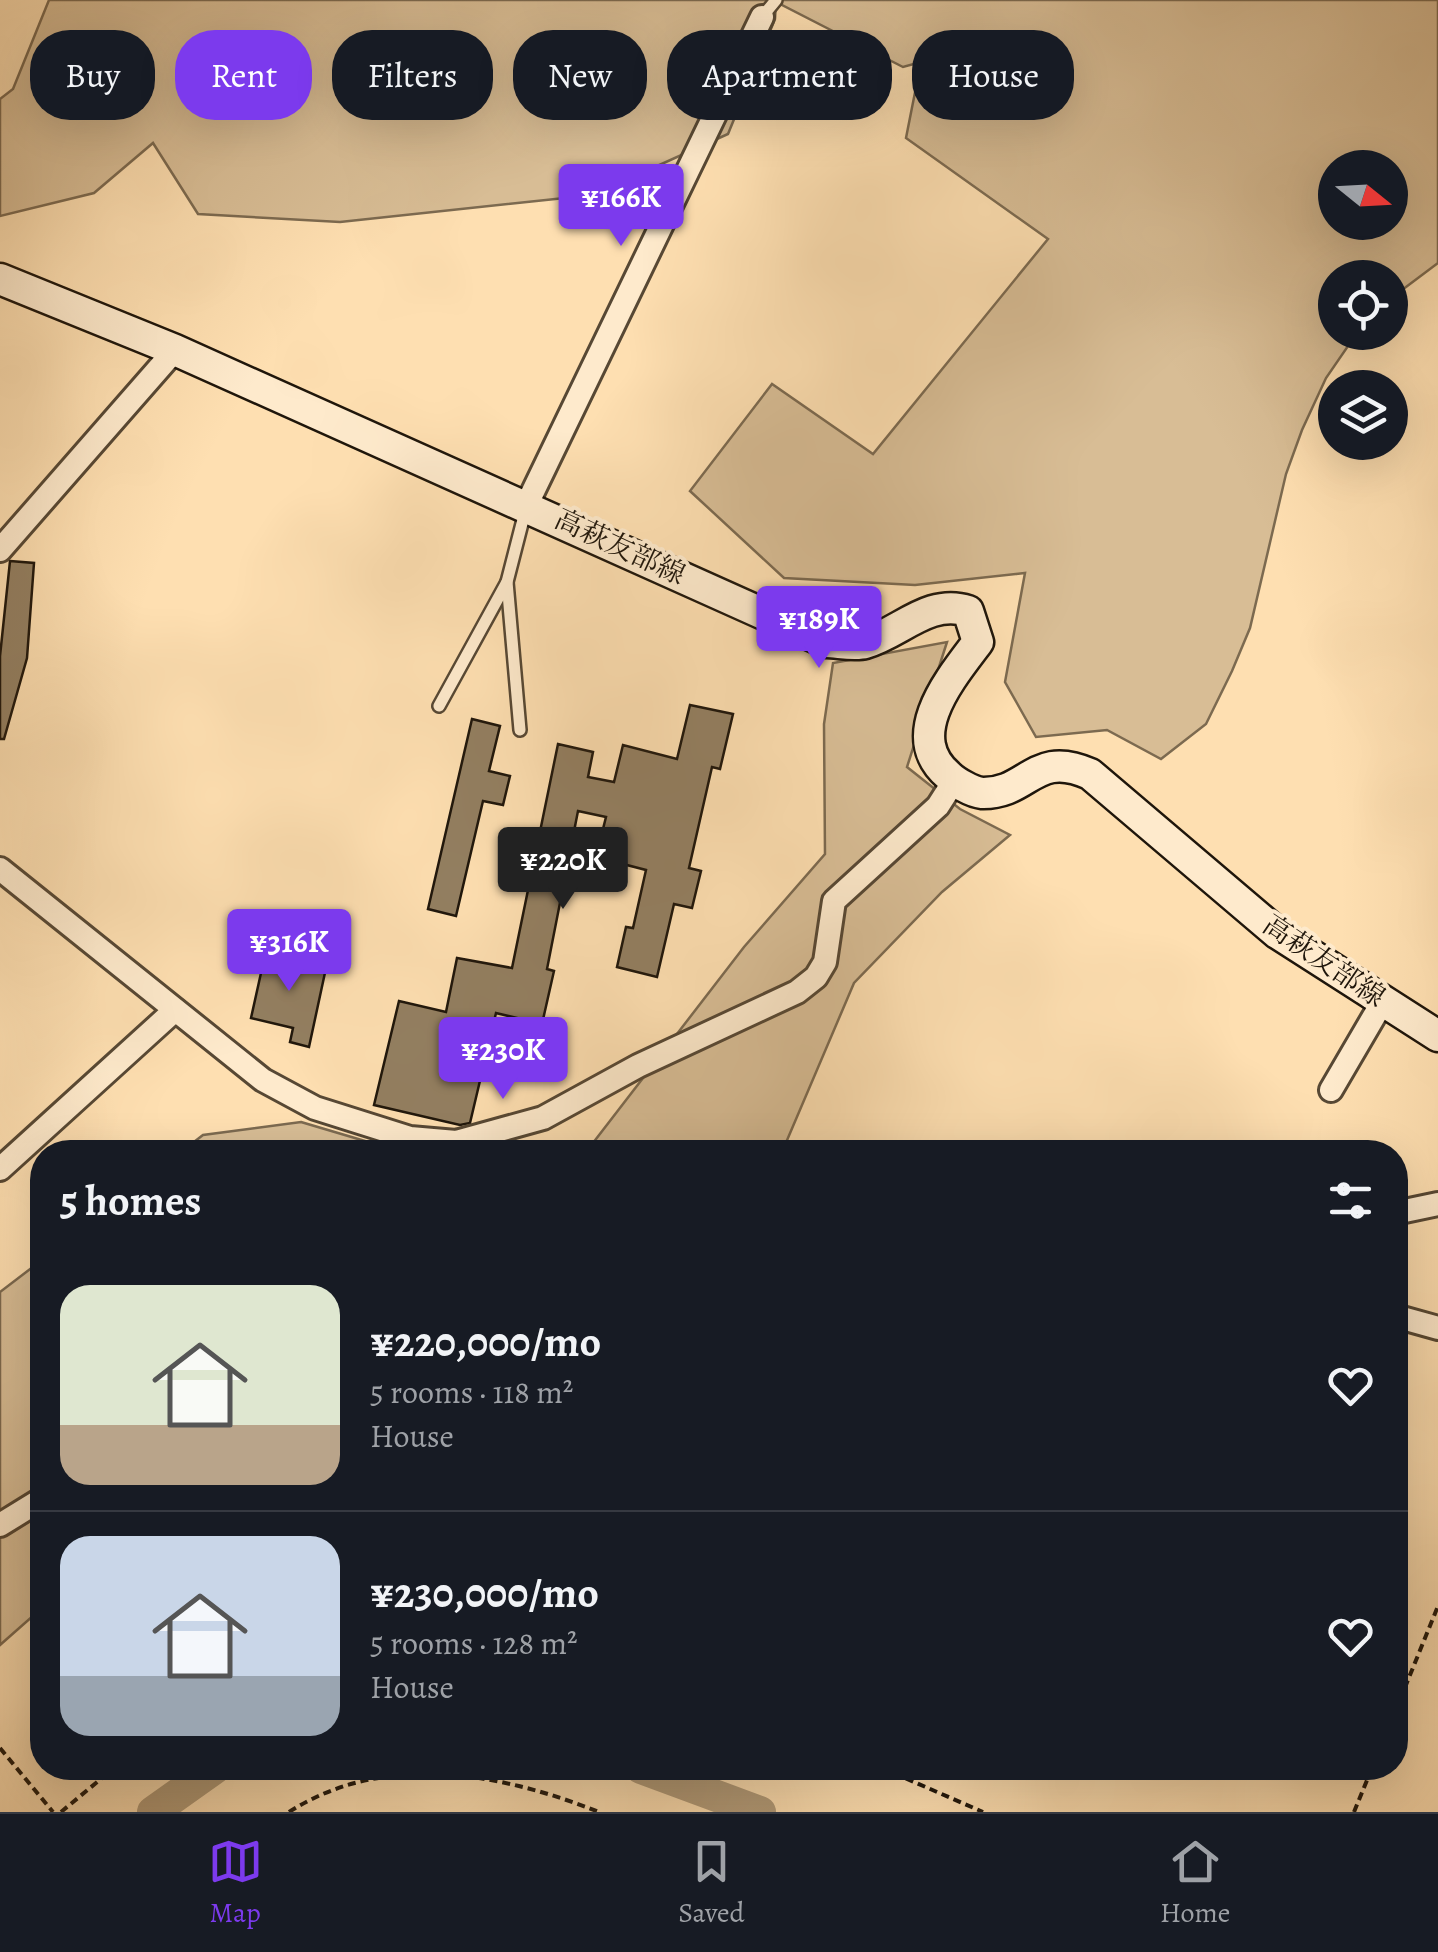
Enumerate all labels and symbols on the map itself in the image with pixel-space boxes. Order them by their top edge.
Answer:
north arrow [1318,150,1408,240]
pin: ¥166K [551,164,691,249]
street label: 高萩友部線 [549,500,691,594]
pin: ¥189K [749,586,889,671]
pin: ¥220K [493,827,633,912]
street label: 高萩友部線 [1255,906,1393,1016]
pin: ¥316K [219,909,359,994]
pin: ¥230K [433,1017,573,1102]

